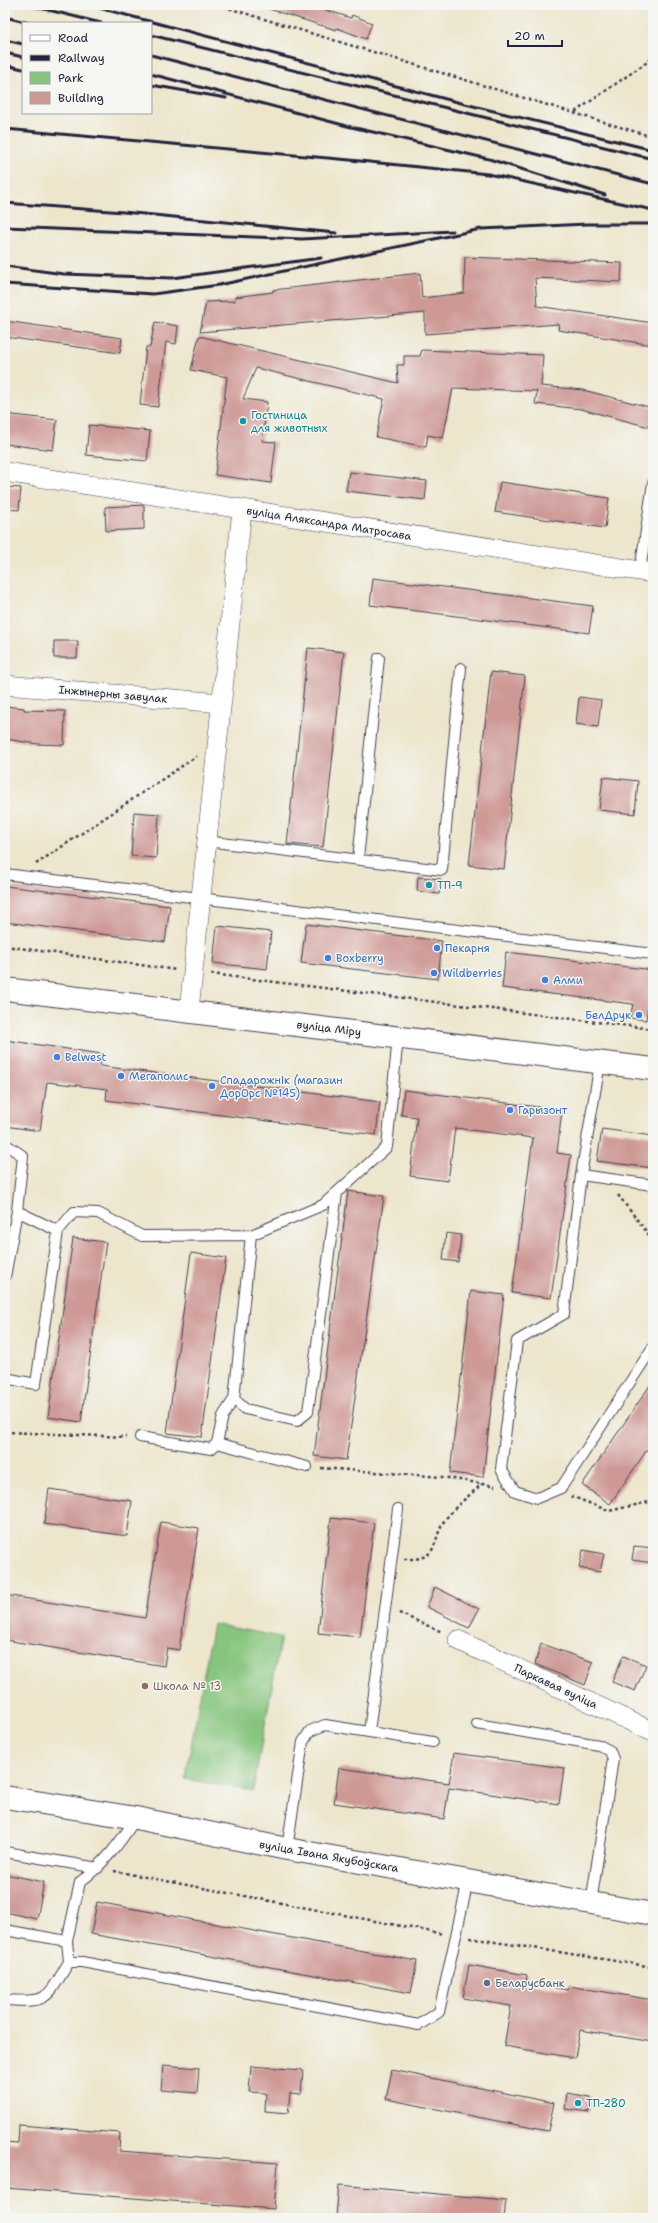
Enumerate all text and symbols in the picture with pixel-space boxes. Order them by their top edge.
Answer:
legend [22,22,152,114]
scale bar [508,22,562,48]
text: 20 m [514,28,545,44]
text: Road [58,30,89,46]
text: Railway [58,50,105,66]
text: Park [58,70,84,86]
text: Building [58,90,104,106]
place label: Гостиница для животных [251,408,328,436]
marker: Гостиница для животных [238,416,248,426]
street label: вуліца Аляксандра Матросава [245,503,413,544]
street label: Інжынерны завулак [58,682,168,707]
place label: ТП-9 [437,878,463,893]
marker: ТП-9 [424,880,434,890]
place label: Пекарня [445,941,490,956]
marker: Пекарня [432,943,442,953]
place label: Boxberry [336,951,383,966]
marker: Boxberry [323,953,333,963]
place label: Wildberries [442,966,502,981]
marker: Wildberries [429,968,439,978]
place label: Алми [553,973,583,988]
marker: Алми [540,975,550,985]
place label: БелДрук [585,1008,631,1023]
marker: БелДрук [634,1010,644,1020]
street label: вуліца Міру [296,1017,362,1040]
place label: Belwest [65,1050,106,1065]
marker: Belwest [52,1052,62,1062]
place label: Мегаполис [129,1069,189,1084]
marker: Мегаполис [116,1071,126,1081]
place label: Спадарожнік (магазин ДорОрс №145) [220,1073,343,1101]
marker: Спадарожнік (магазин ДорОрс №145) [207,1081,217,1091]
place label: Гарызонт [518,1103,568,1118]
marker: Гарызонт [505,1105,515,1115]
street label: Паркавая вуліца [512,1661,600,1712]
place label: Школа № 13 [153,1679,221,1694]
marker: Школа № 13 [140,1681,150,1691]
street label: вуліца Івана Якубоўскага [258,1837,400,1876]
place label: Беларусбанк [495,1976,565,1991]
marker: Беларусбанк [482,1978,492,1988]
place label: ТП-280 [586,2096,626,2111]
marker: ТП-280 [573,2098,583,2108]

